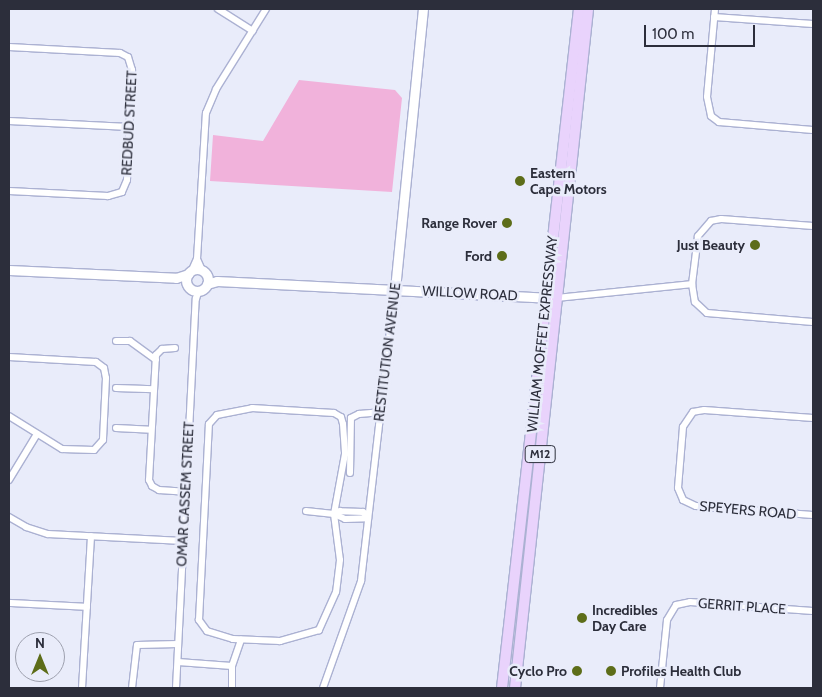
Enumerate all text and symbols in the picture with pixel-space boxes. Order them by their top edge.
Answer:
scale bar [647,15,758,47]
text: 100 m [652,25,694,43]
street label: REDBUD STREET [118,70,140,176]
place label: Eastern Cape Motors [530,165,607,198]
marker: Eastern Cape Motors [514,175,526,187]
place label: Range Rover [421,215,497,231]
marker: Range Rover [501,217,513,229]
street label: WILLIAM MOFFET EXPRESSWAY [523,235,561,433]
place label: Just Beauty [677,237,745,253]
marker: Just Beauty [749,239,761,251]
place label: Ford [465,248,492,264]
marker: Ford [496,250,508,262]
street label: RESTITUTION AVENUE [370,282,404,422]
street label: WILLOW ROAD [422,282,518,304]
street label: OMAR CASSEM STREET [173,421,197,567]
road number: M12 [524,444,556,464]
street label: SPEYERS ROAD [699,497,797,523]
street label: GERRIT PLACE [697,595,787,617]
place label: Incredibles Day Care [592,602,658,634]
marker: Incredibles Day Care [576,612,588,624]
north arrow [15,632,65,682]
text: N [35,634,45,652]
place label: Cyclo Pro [509,663,567,679]
place label: Profiles Health Club [621,663,741,679]
marker: Cyclo Pro [571,665,583,677]
marker: Profiles Health Club [605,665,617,677]

